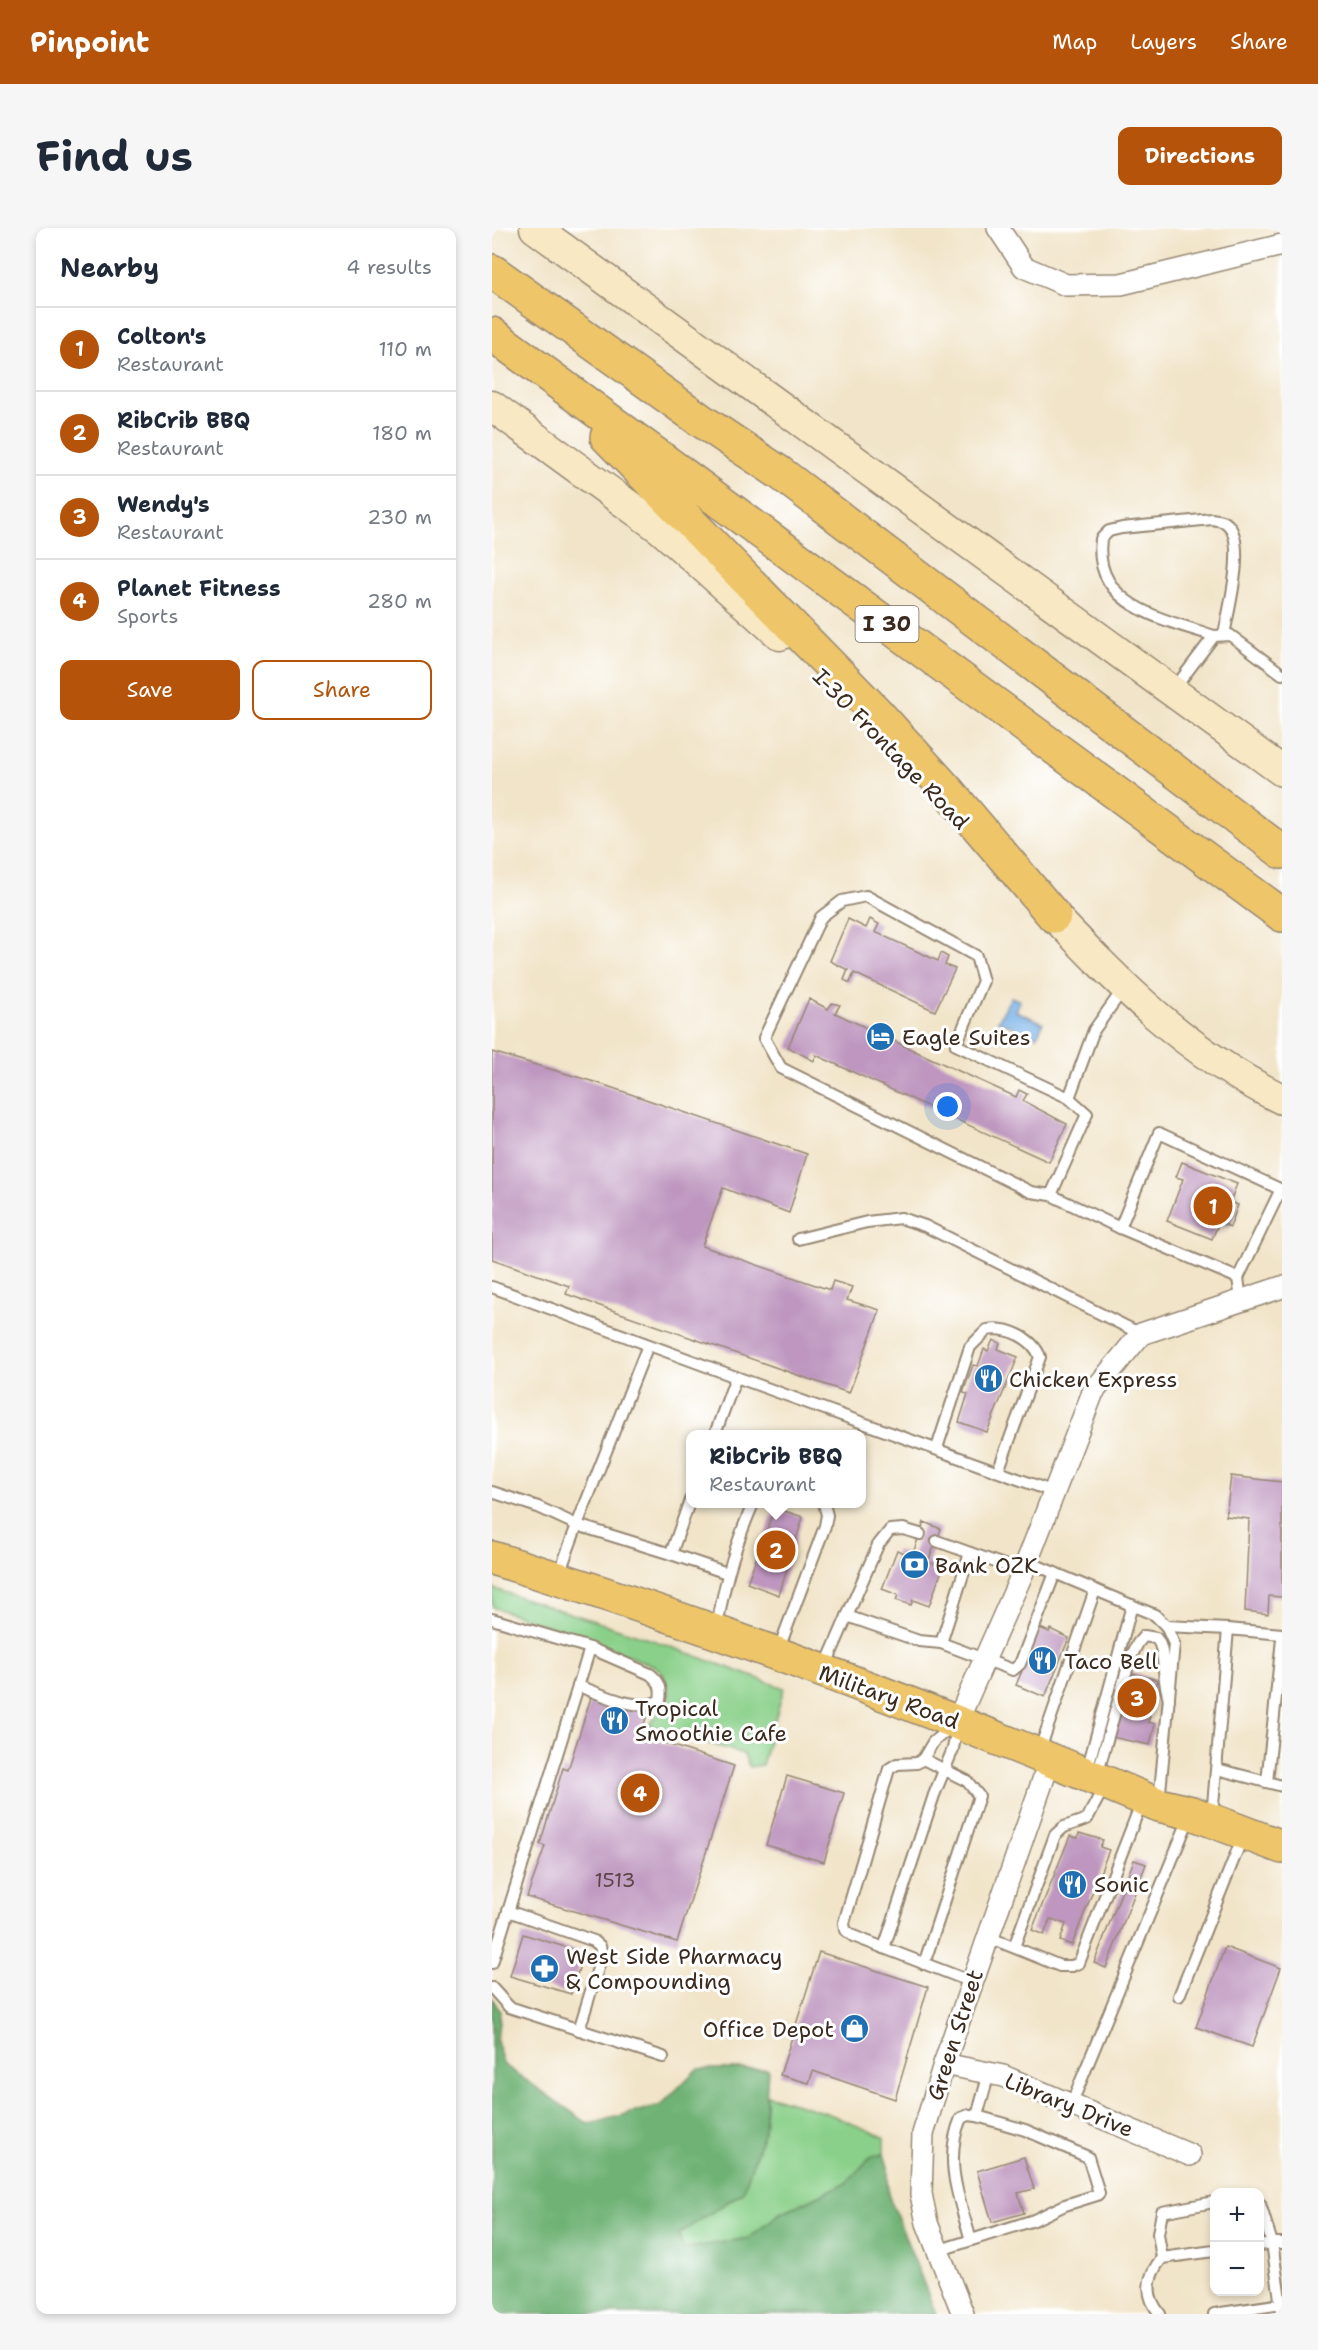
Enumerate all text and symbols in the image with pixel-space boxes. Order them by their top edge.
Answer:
text: Pinpoint [30,23,149,61]
text: Map [1052,28,1097,56]
text: Layers [1130,28,1197,56]
text: Share [1230,28,1288,56]
button: Directions [1118,127,1282,185]
text: Find us [36,128,193,184]
text: Nearby [60,250,159,285]
text: 4 results [346,254,432,280]
text: Colton's [117,322,206,351]
text: 1 [75,336,84,362]
text: 110 m [378,336,432,362]
text: Restaurant [117,351,224,377]
text: RibCrib BBQ [117,406,250,435]
text: 2 [73,420,87,446]
text: 180 m [372,420,432,446]
text: Restaurant [117,435,224,461]
text: Wendy's [117,490,210,519]
text: 3 [73,504,87,530]
text: 230 m [367,504,432,530]
text: Restaurant [117,519,224,545]
text: Planet Fitness [117,574,281,603]
text: 4 [73,588,87,614]
text: 280 m [367,588,432,614]
text: Sports [117,603,178,629]
road number: I 30 [856,606,918,642]
button: Save [60,660,240,720]
button: Share [252,660,432,720]
street label: I-30 Frontage Road [806,662,976,836]
hotel icon: Eagle Suites [865,1021,897,1053]
place label: Eagle Suites [902,1023,1031,1052]
your location [933,1092,962,1121]
pin: 1 [1194,1184,1232,1228]
restaurant icon: Chicken Express [972,1363,1004,1395]
place label: Chicken Express [1009,1365,1177,1394]
popup [686,1430,866,1508]
text: RibCrib BBQ [709,1442,843,1471]
text: Restaurant [709,1471,816,1497]
pin: 2 [756,1528,796,1572]
bank icon: Bank OZK [898,1549,930,1581]
place label: Bank OZK [935,1551,1038,1580]
restaurant icon: Taco Bell [1027,1645,1059,1677]
place label: Taco Bell [1064,1647,1159,1676]
street label: Military Road [815,1658,963,1736]
pin: 3 [1118,1676,1156,1720]
place label: Tropical Smoothie Cafe [635,1694,787,1748]
restaurant icon: Tropical Smoothie Cafe [598,1705,630,1737]
pin: 4 [620,1770,660,1816]
house number: 1513 [595,1867,635,1893]
restaurant icon: Sonic [1057,1868,1089,1900]
place label: Sonic [1094,1870,1149,1899]
place label: West Side Pharmacy & Compounding [566,1942,782,1996]
pharmacy icon: West Side Pharmacy & Compounding [529,1953,561,1985]
street label: Green Street [920,1966,990,2104]
shop icon: Office Depot [839,2013,871,2045]
place label: Office Depot [703,2015,834,2044]
street label: Library Drive [1000,2066,1138,2144]
map controls [1210,2188,1264,2296]
button: + [1210,2188,1264,2242]
button: − [1210,2242,1264,2296]

